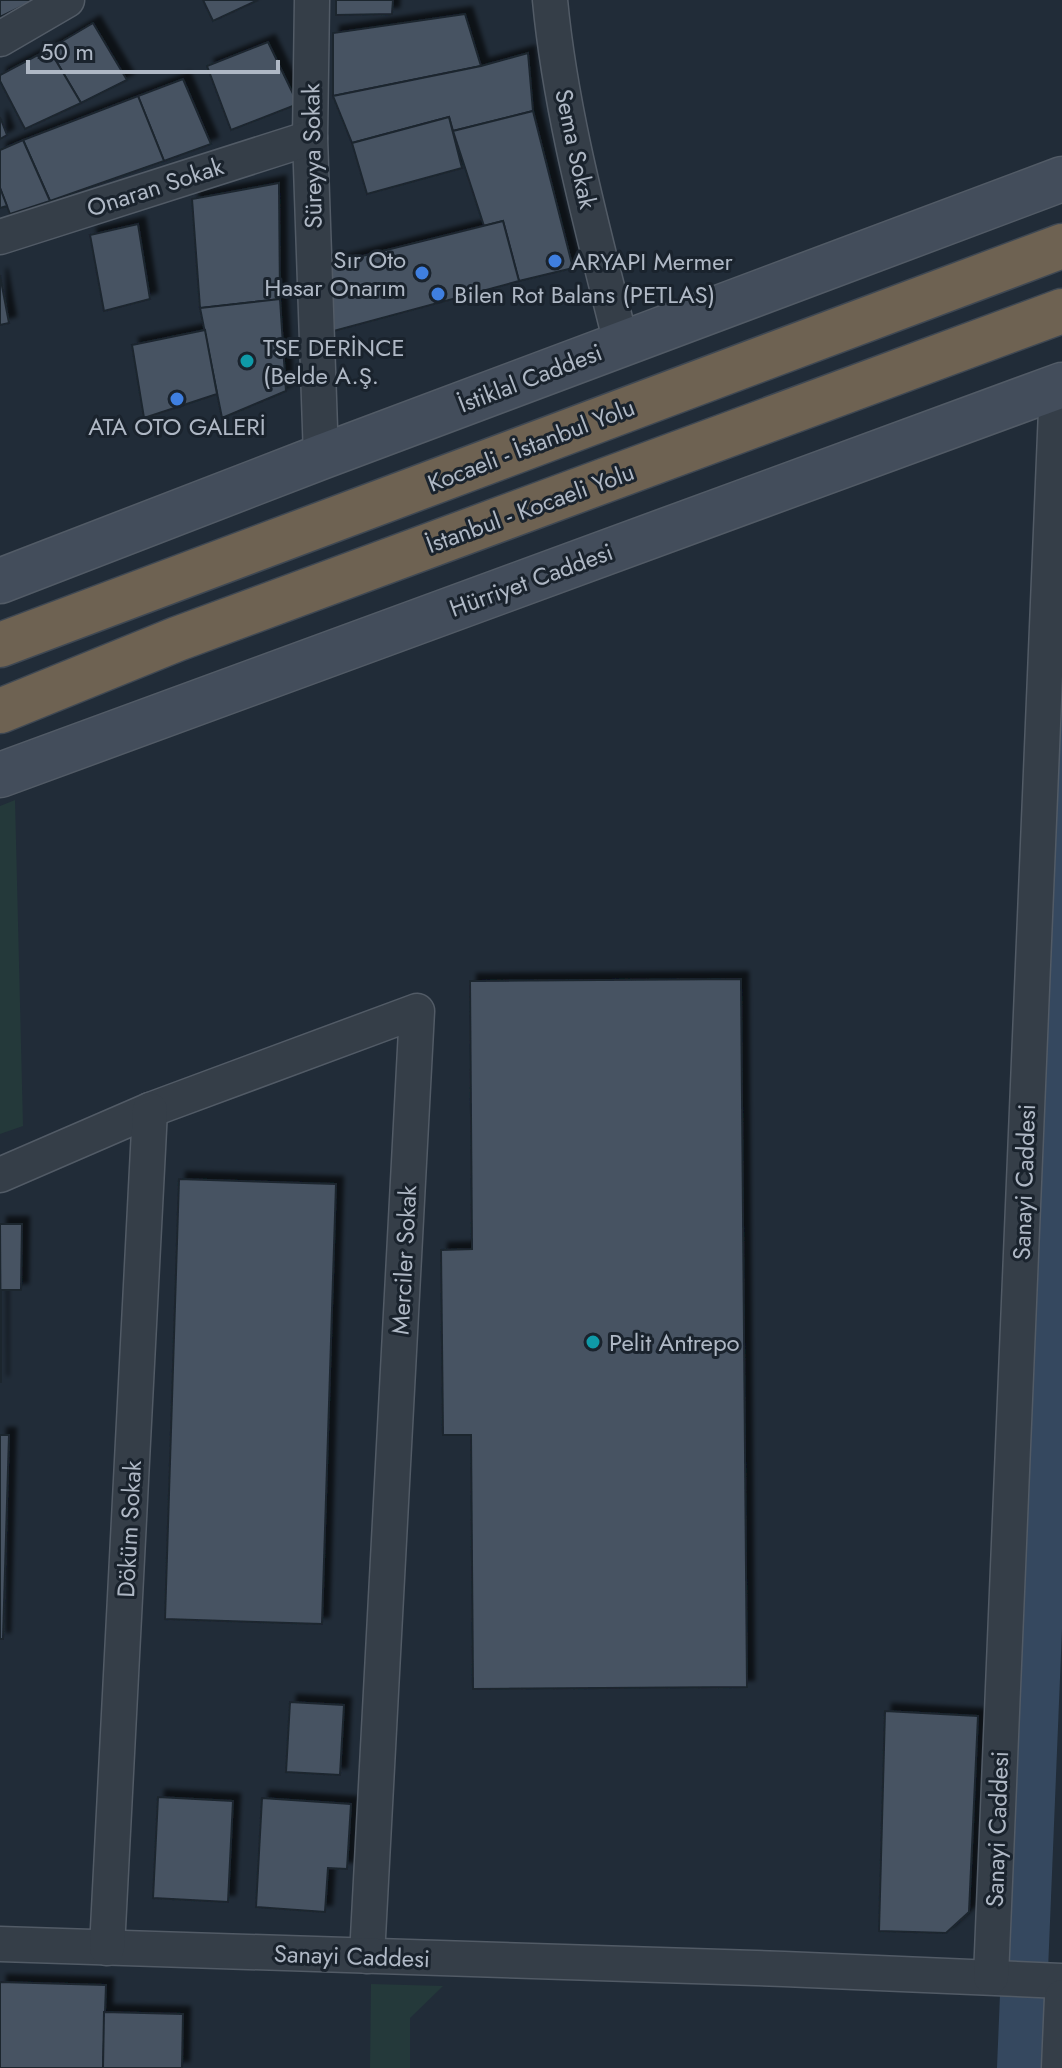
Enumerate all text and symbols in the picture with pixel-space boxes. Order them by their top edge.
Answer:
scale bar [28,24,278,74]
text: 50 m [40,34,94,69]
street label: Süreyya Sokak [293,83,331,229]
street label: Sema Sokak [546,86,606,213]
street label: Onaran Sokak [82,148,228,226]
place label: Sır Oto Hasar Onarım [264,242,406,305]
place label: ARYAPI Mermer [571,244,734,279]
marker: ARYAPI Mermer [546,252,564,270]
marker: Sır Oto Hasar Onarım [413,264,431,282]
place label: Bilen Rot Balans (PETLAS) [454,277,715,312]
marker: Bilen Rot Balans (PETLAS) [429,285,447,303]
place label: TSE DERİNCE (Belde A.Ş. [263,330,405,393]
street label: İstiklal Caddesi [453,335,607,421]
marker: TSE DERİNCE (Belde A.Ş. [238,352,256,370]
street label: Kocaeli - İstanbul Yolu [422,389,640,501]
marker: ATA OTO GALERİ [168,390,186,408]
place label: ATA OTO GALERİ [88,409,266,444]
street label: İstanbul - Kocaeli Yolu [421,454,639,562]
street label: Hürriyet Caddesi [444,534,618,626]
street label: Sanayi Caddesi [1004,1103,1044,1261]
street label: Merciler Sokak [383,1184,425,1336]
place label: Pelit Antrepo [609,1325,740,1360]
marker: Pelit Antrepo [584,1333,602,1351]
street label: Döküm Sokak [108,1459,150,1599]
street label: Sanayi Caddesi [977,1750,1017,1908]
street label: Sanayi Caddesi [273,1936,431,1976]

